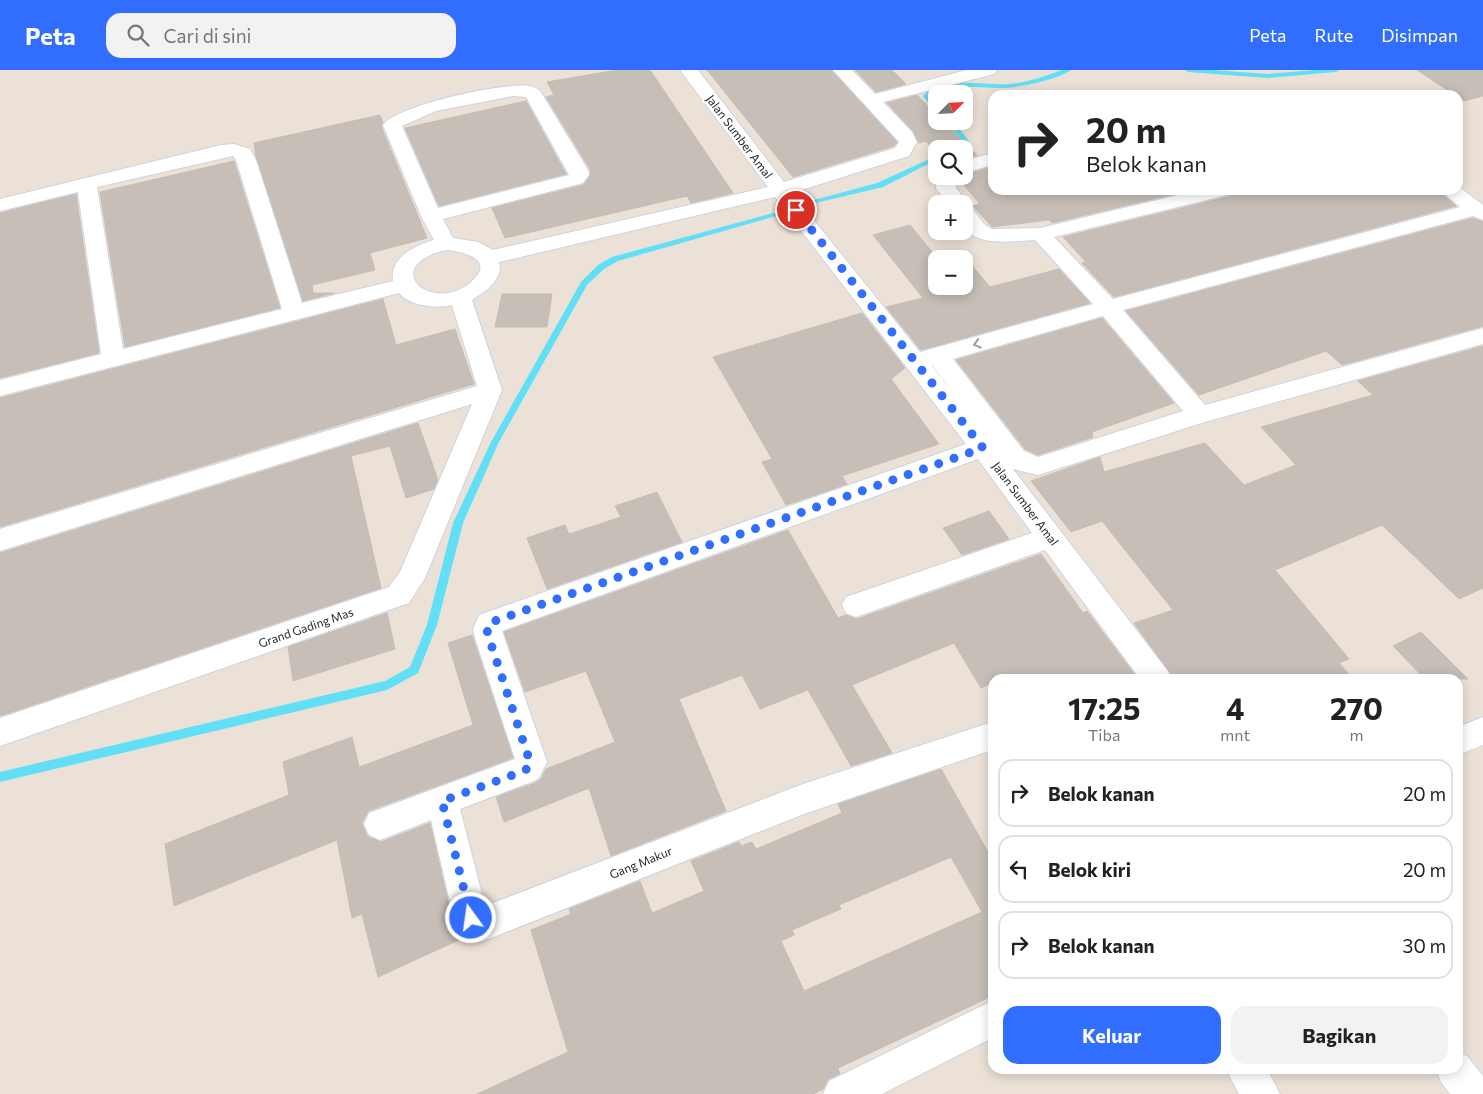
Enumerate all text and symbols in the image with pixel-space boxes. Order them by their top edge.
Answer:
search box [106,13,456,58]
text: Peta [25,21,76,50]
icon: search [124,21,152,49]
text: Cari di sini [164,24,251,47]
text: Peta [1249,24,1286,46]
text: Rute [1314,24,1353,46]
text: Disimpan [1381,24,1458,46]
north arrow [928,85,972,130]
map controls [928,85,973,295]
street label: Jalan Sumber Amal [703,92,776,182]
text: 20 m [1086,107,1166,150]
icon: right [1003,110,1068,175]
button: search [928,140,973,185]
text: Belok kanan [1086,150,1207,177]
pin [775,189,817,231]
button: + [928,195,973,240]
icon: arrive [782,196,810,224]
button: − [928,250,973,295]
one-way arrow [974,339,982,349]
street label: Jalan Sumber Amal [989,459,1062,549]
street label: Grand Gading Mas [256,604,355,650]
text: 17:25 [1068,689,1140,726]
text: 4 [1226,689,1244,726]
text: 270 [1330,689,1383,726]
text: Tiba [1088,725,1120,744]
text: mnt [1220,725,1250,744]
text: m [1350,725,1363,744]
icon: right [1005,779,1033,807]
text: Belok kanan [1048,782,1155,805]
text: 20 m [1403,782,1446,805]
street label: Gang Makur [607,843,674,881]
icon: left [1005,855,1033,883]
text: Belok kiri [1048,858,1131,881]
text: 20 m [1403,858,1446,881]
position arrow [444,891,496,943]
icon: right [1005,931,1033,959]
text: Belok kanan [1048,934,1155,957]
text: 30 m [1403,934,1446,957]
button: Keluar [1003,1006,1221,1064]
button: Bagikan [1231,1006,1448,1064]

